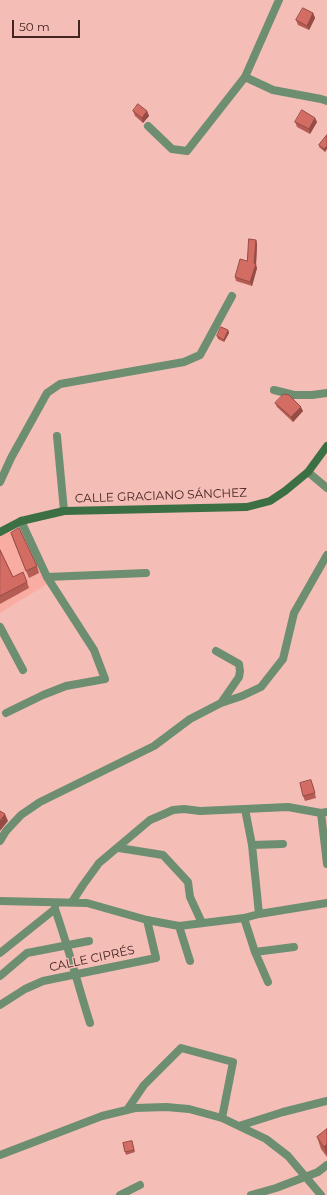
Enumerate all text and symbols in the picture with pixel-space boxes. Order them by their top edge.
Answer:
scale bar [14,12,82,38]
text: 50 m [19,19,50,34]
street label: CALLE GRACIANO SÁNCHEZ [75,486,247,506]
street label: CALLE CIPRÉS [48,943,136,975]

